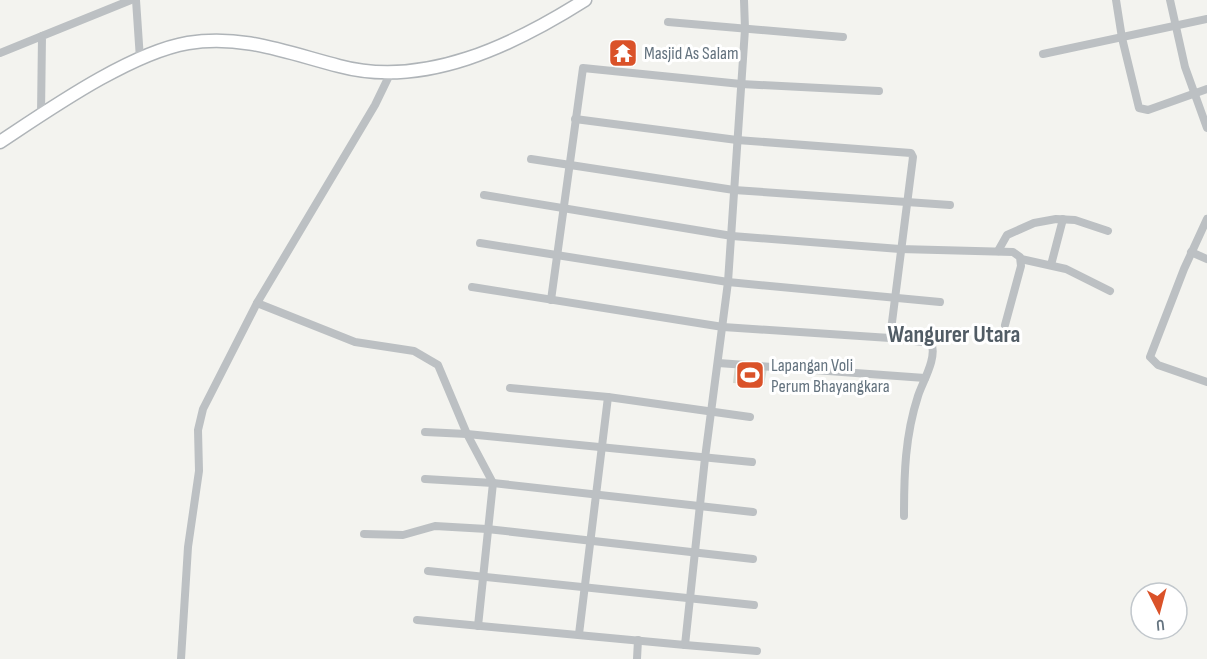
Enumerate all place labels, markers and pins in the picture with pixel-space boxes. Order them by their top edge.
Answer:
temple icon: Masjid As Salam [607,37,639,69]
place label: Masjid As Salam [644,43,739,64]
place label: Lapangan Voli Perum Bhayangkara [771,355,890,397]
sports icon: Lapangan Voli Perum Bhayangkara [734,359,766,391]

